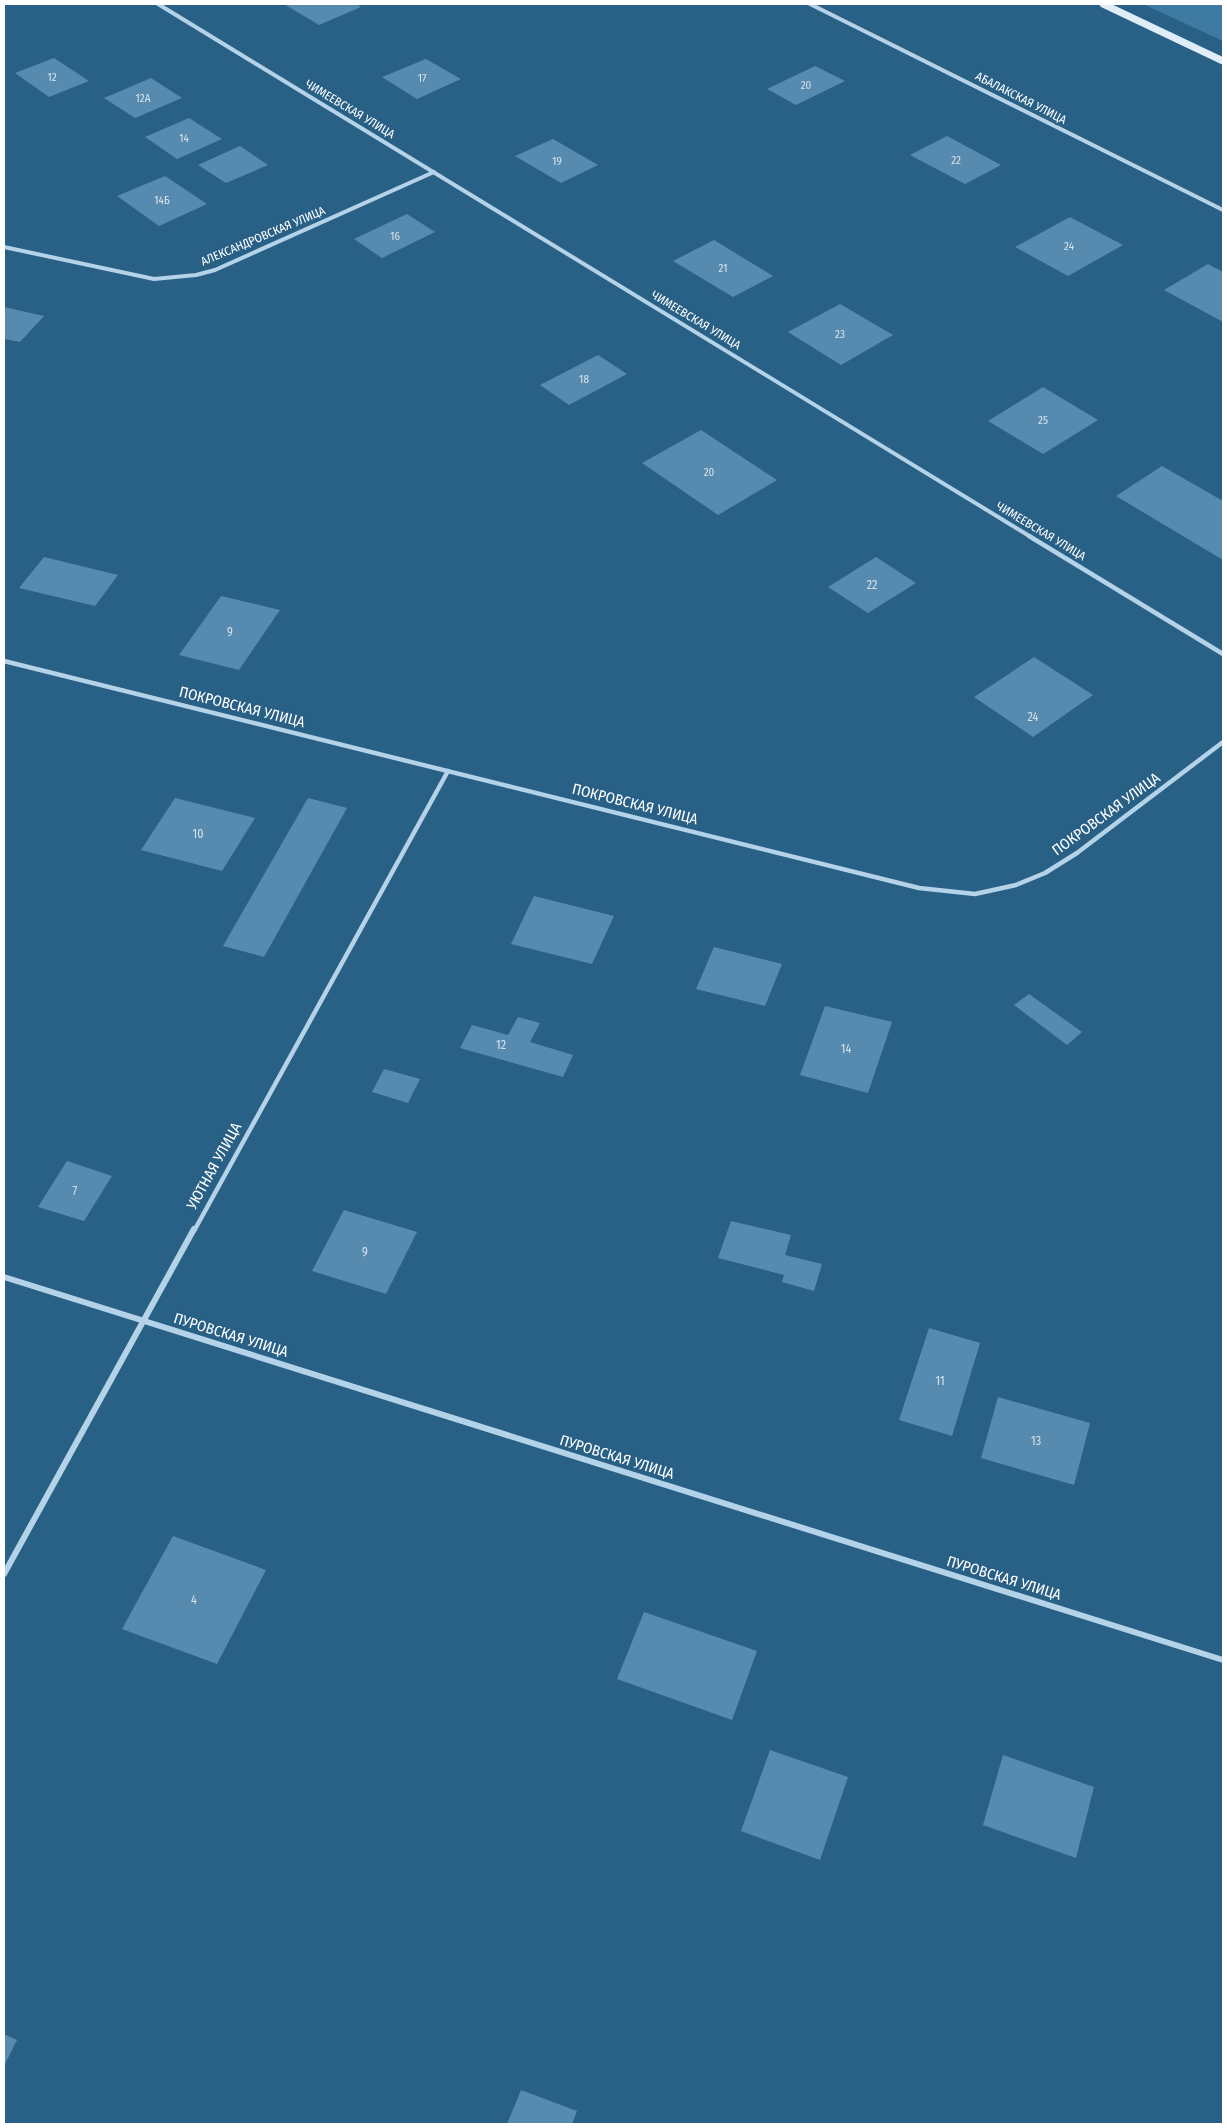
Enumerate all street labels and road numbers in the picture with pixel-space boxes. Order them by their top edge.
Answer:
street label: АБАЛАКСКАЯ УЛИЦА [973,69,1069,127]
street label: ЧИМЕЕВСКАЯ УЛИЦА [303,77,398,142]
street label: АЛЕКСАНДРОВСКАЯ УЛИЦА [199,203,328,269]
street label: ЧИМЕЕВСКАЯ УЛИЦА [649,288,744,353]
street label: ЧИМЕЕВСКАЯ УЛИЦА [994,499,1089,564]
street label: ПОКРОВСКАЯ УЛИЦА [177,683,307,731]
street label: ПОКРОВСКАЯ УЛИЦА [1049,769,1164,859]
street label: ПОКРОВСКАЯ УЛИЦА [570,780,700,828]
street label: УЮТНАЯ УЛИЦА [182,1119,245,1213]
street label: ПУРОВСКАЯ УЛИЦА [172,1309,291,1361]
street label: ПУРОВСКАЯ УЛИЦА [558,1431,677,1483]
street label: ПУРОВСКАЯ УЛИЦА [945,1552,1064,1604]

